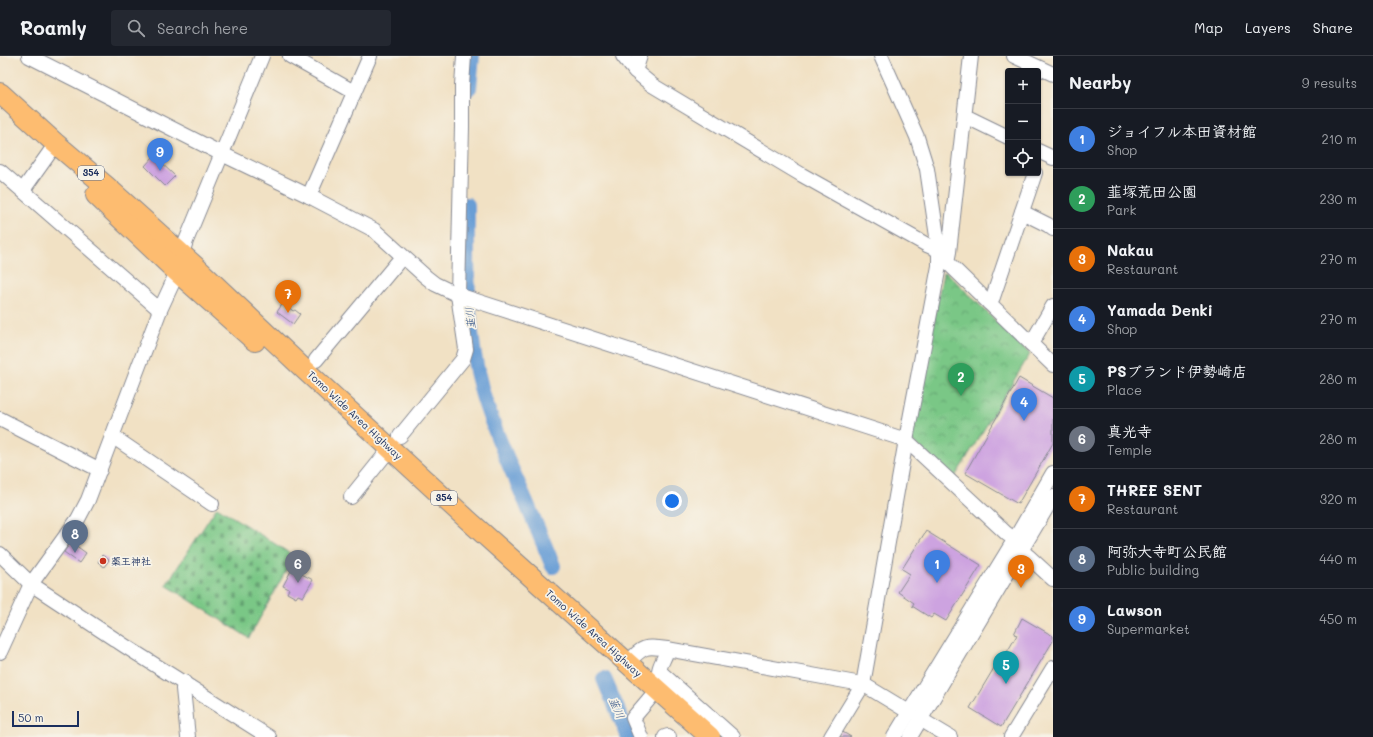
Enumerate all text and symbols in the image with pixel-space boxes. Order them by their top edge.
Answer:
search box [111,10,391,46]
text: Roamly [20,15,87,40]
icon: search [125,17,147,39]
text: Search here [157,18,248,38]
text: Map [1194,18,1223,37]
text: Layers [1245,18,1291,37]
text: Share [1313,18,1353,37]
map controls [1005,68,1041,176]
button: + [1005,68,1041,104]
text: Nearby [1069,71,1131,93]
text: 9 results [1302,74,1357,91]
button: − [1005,104,1041,140]
text: ジョイフル本田資材館 [1107,121,1257,141]
text: 1 [1079,130,1085,147]
text: 210 m [1321,130,1357,147]
pin: 9 [147,138,173,171]
button: locate [1005,140,1041,176]
text: Shop [1107,141,1137,158]
road number: 354 [78,166,104,180]
text: 韮塚荒田公園 [1107,181,1197,201]
text: 2 [1078,190,1086,207]
text: 230 m [1320,190,1357,207]
text: Park [1107,201,1136,218]
text: Nakau [1107,240,1154,260]
text: 3 [1078,250,1086,267]
text: 270 m [1320,250,1357,267]
text: Restaurant [1107,260,1178,277]
pin: 7 [275,280,301,313]
text: Yamada Denki [1107,300,1213,320]
water label: 韮川 [461,306,478,330]
text: 4 [1078,310,1086,327]
text: 270 m [1320,310,1357,327]
text: Shop [1107,320,1137,337]
text: PSブランド伊勢崎店 [1107,361,1247,381]
pin: 2 [948,363,974,396]
street label: Tomo Wide Area Highway [305,367,405,463]
text: 5 [1078,370,1086,387]
text: 280 m [1319,370,1357,387]
text: Place [1107,381,1142,398]
pin: 4 [1011,388,1037,421]
text: 真光寺 [1107,421,1152,441]
text: 6 [1078,430,1086,447]
text: 280 m [1319,430,1357,447]
text: Temple [1107,441,1152,458]
text: THREE SENT [1107,480,1202,500]
text: 7 [1078,490,1086,507]
text: 320 m [1320,490,1357,507]
road number: 354 [431,491,457,505]
your location [662,491,682,511]
text: Restaurant [1107,500,1178,517]
pin: 8 [62,520,88,553]
text: 阿弥大寺町公民館 [1107,541,1227,561]
pin: 6 [285,550,311,583]
pin: 1 [924,550,950,583]
text: 8 [1078,550,1086,567]
text: 440 m [1319,550,1357,567]
place label: 薬王神社 [111,554,151,568]
pin: 3 [1008,555,1034,588]
marker: 薬王神社 [98,556,108,566]
text: Public building [1107,561,1199,578]
street label: Tomo Wide Area Highway [543,586,645,680]
text: Lawson [1107,600,1162,620]
text: 9 [1078,610,1086,627]
text: 450 m [1319,610,1357,627]
text: Supermarket [1107,620,1190,637]
pin: 5 [993,651,1019,684]
water label: 韮川 [606,695,629,721]
scale bar [12,709,79,728]
text: 50 m [18,710,44,725]

